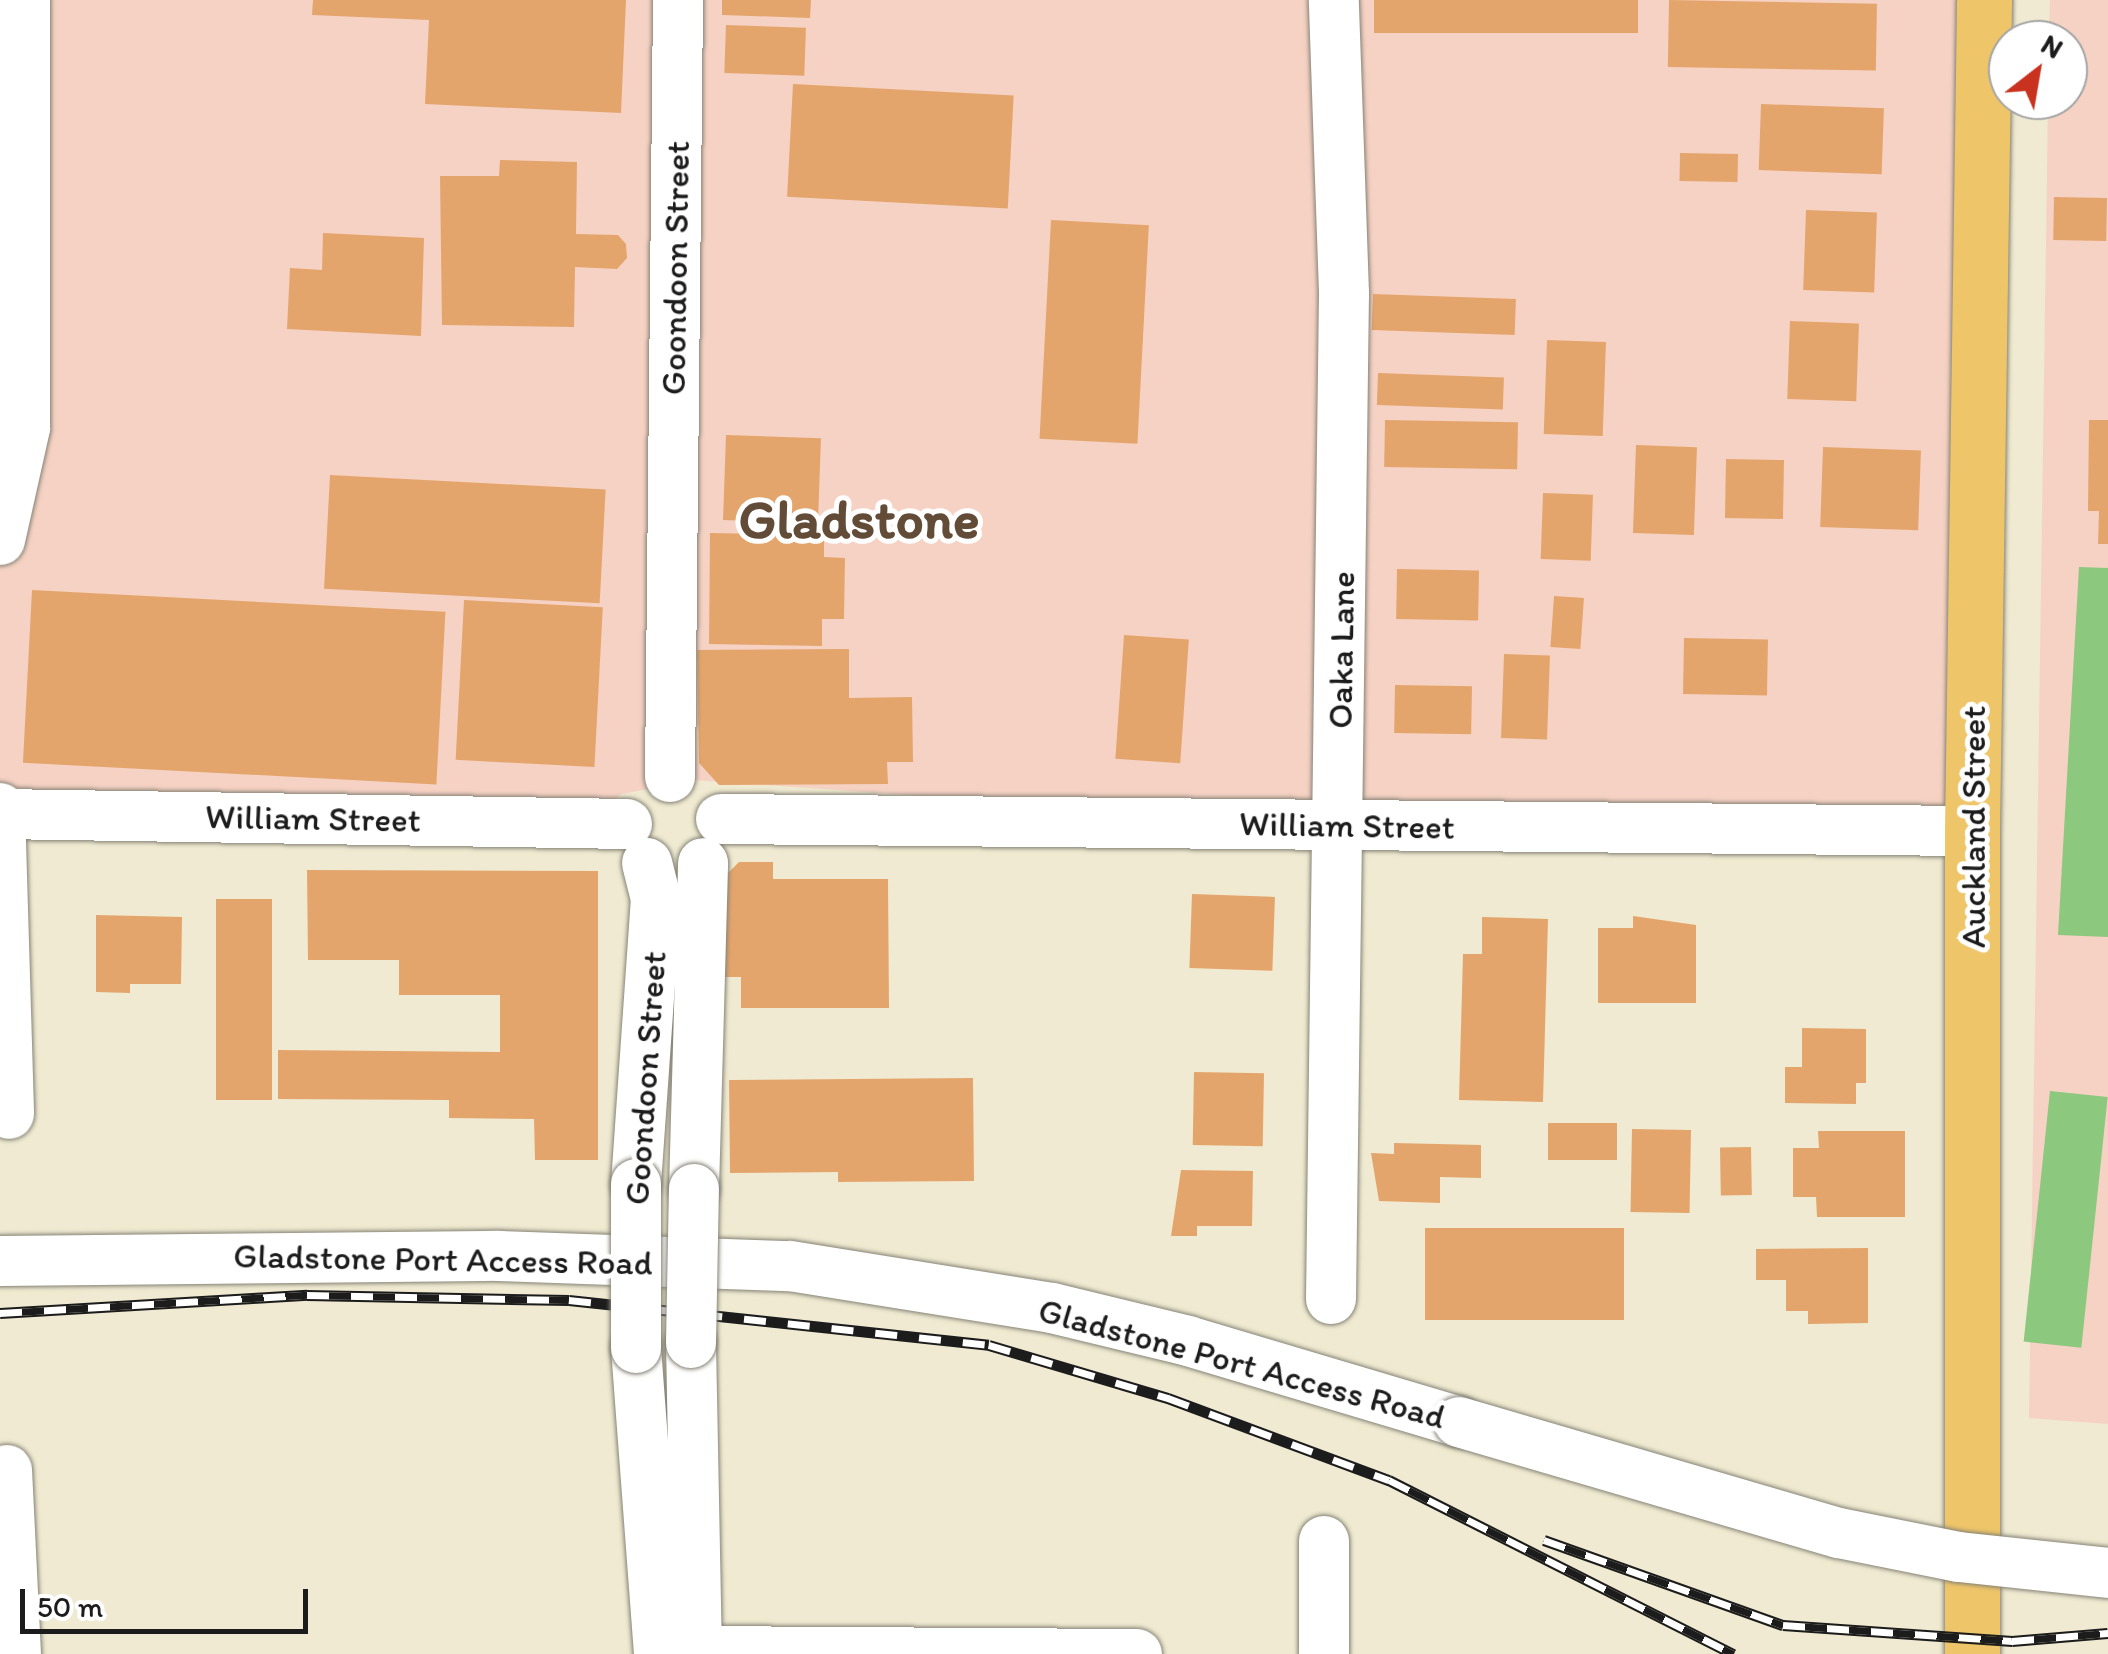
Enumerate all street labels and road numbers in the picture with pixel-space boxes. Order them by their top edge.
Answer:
street label: Goondoon Street [652,141,698,395]
street label: Oaka Lane [1319,570,1363,730]
street label: Auckland Street [1952,706,1994,948]
street label: William Street [205,795,421,841]
street label: William Street [1239,802,1455,848]
street label: Goondoon Street [615,950,675,1206]
street label: Gladstone Port Access Road [233,1234,653,1284]
street label: Gladstone Port Access Road [1034,1289,1450,1437]

